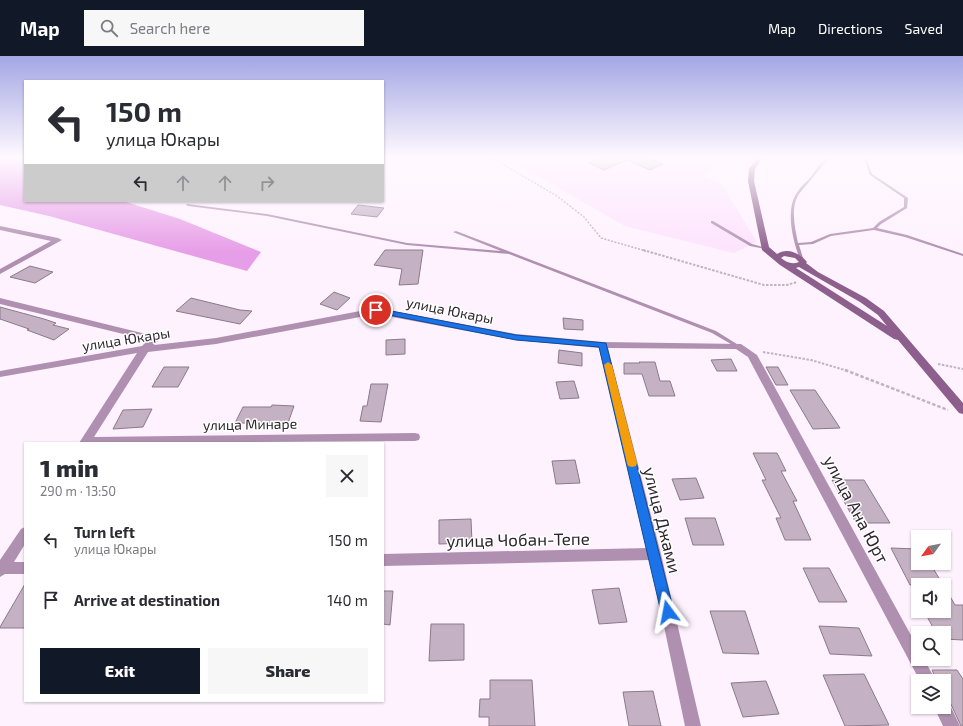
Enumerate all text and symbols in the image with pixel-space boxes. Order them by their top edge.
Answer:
search box [84,10,364,46]
text: Map [20,17,60,40]
icon: search [98,17,120,39]
text: Search here [130,19,210,37]
text: Map [768,20,796,37]
text: Directions [818,20,883,37]
text: Saved [905,20,943,37]
text: 150 m [106,94,182,128]
icon: left [40,96,92,148]
text: улица Юкары [106,128,220,150]
icon: left [130,172,152,194]
icon: ahead [172,172,194,194]
icon: ahead [214,172,236,194]
icon: right [256,172,278,194]
pin [359,293,393,327]
street label: улица Юкары [405,293,495,327]
icon: arrive [365,299,387,321]
street label: улица Юкары [81,324,171,354]
street label: улица Минаре [203,415,297,433]
street label: улица Ана Юрт [819,452,894,567]
text: 1 min [40,453,99,482]
button: close [326,455,368,497]
street label: улица Джами [639,465,686,575]
text: 290 m · 13:50 [40,483,116,499]
text: Turn left [74,523,135,541]
street label: улица Чобан-Тепе [446,528,590,551]
icon: left [40,529,62,551]
north arrow [911,530,951,570]
map controls [911,530,951,714]
text: 150 m [328,531,368,549]
text: улица Юкары [74,541,156,557]
button: sound [911,578,951,618]
icon: arrive [40,589,62,611]
text: Arrive at destination [74,591,220,609]
text: 140 m [327,591,368,609]
position arrow [647,591,689,633]
button: search [911,626,951,666]
button: Exit [40,648,200,694]
button: Share [208,648,368,694]
button: layers [911,674,951,714]

